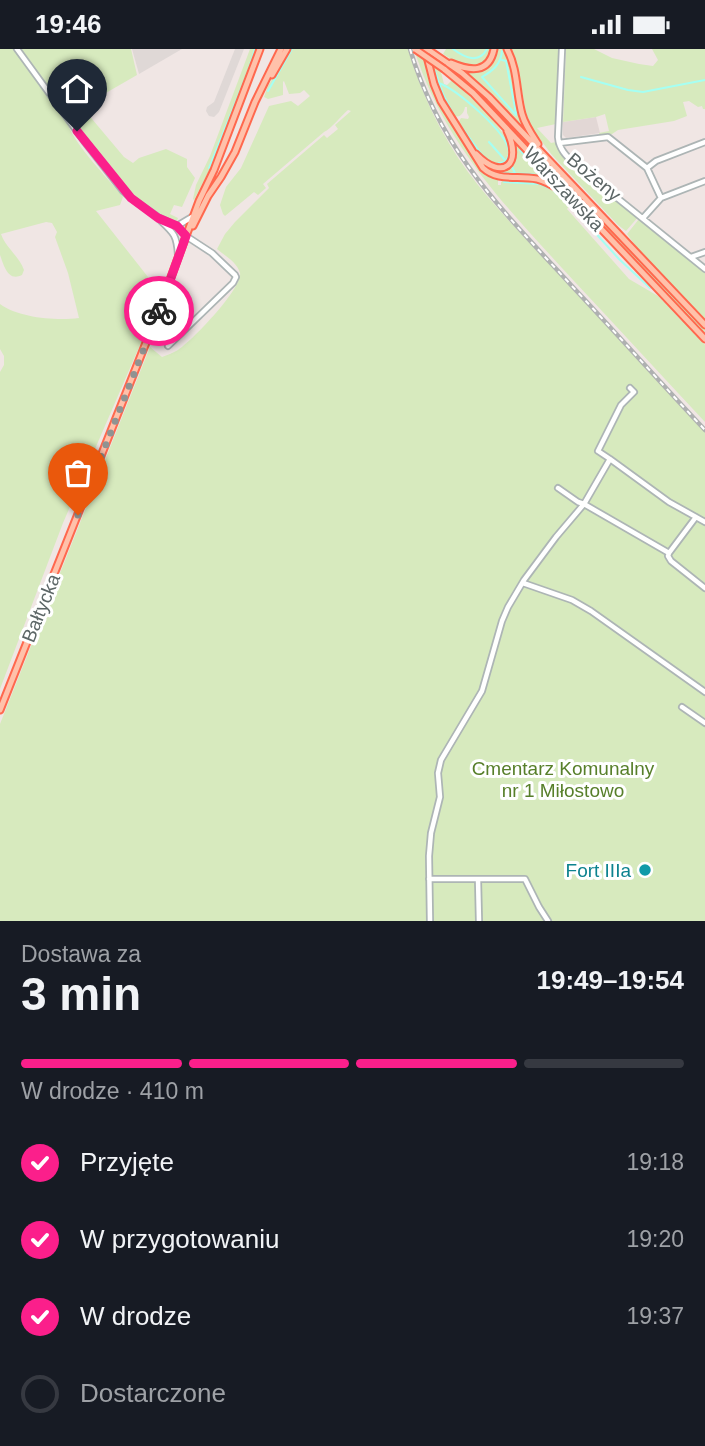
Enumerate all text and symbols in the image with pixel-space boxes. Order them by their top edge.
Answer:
text: 19:46 [35,9,102,39]
pin [47,59,107,131]
icon: home [58,70,96,108]
street label: Warszawska [520,143,608,236]
street label: Bożeny [563,149,625,206]
courier [124,276,194,346]
icon: bike [140,292,178,330]
pin [48,443,108,515]
icon: bag [59,454,97,492]
street label: Bałtycka [18,570,64,645]
park label: Cmentarz Komunalny nr 1 Miłostowo [472,758,655,801]
place label: Fort IIIa [566,860,631,881]
marker: Fort IIIa [637,862,653,878]
text: Dostawa za [21,941,141,967]
text: 19:49–19:54 [537,965,684,995]
text: 3 min [21,968,141,1020]
text: W drodze · 410 m [21,1078,204,1104]
icon: check [21,1144,59,1182]
text: Przyjęte [80,1147,174,1177]
text: 19:18 [626,1149,684,1175]
icon: check [21,1221,59,1259]
text: W przygotowaniu [80,1224,279,1254]
text: 19:20 [626,1226,684,1252]
icon: check [21,1298,59,1336]
text: W drodze [80,1301,191,1331]
text: 19:37 [626,1303,684,1329]
text: Dostarczone [80,1378,226,1408]

